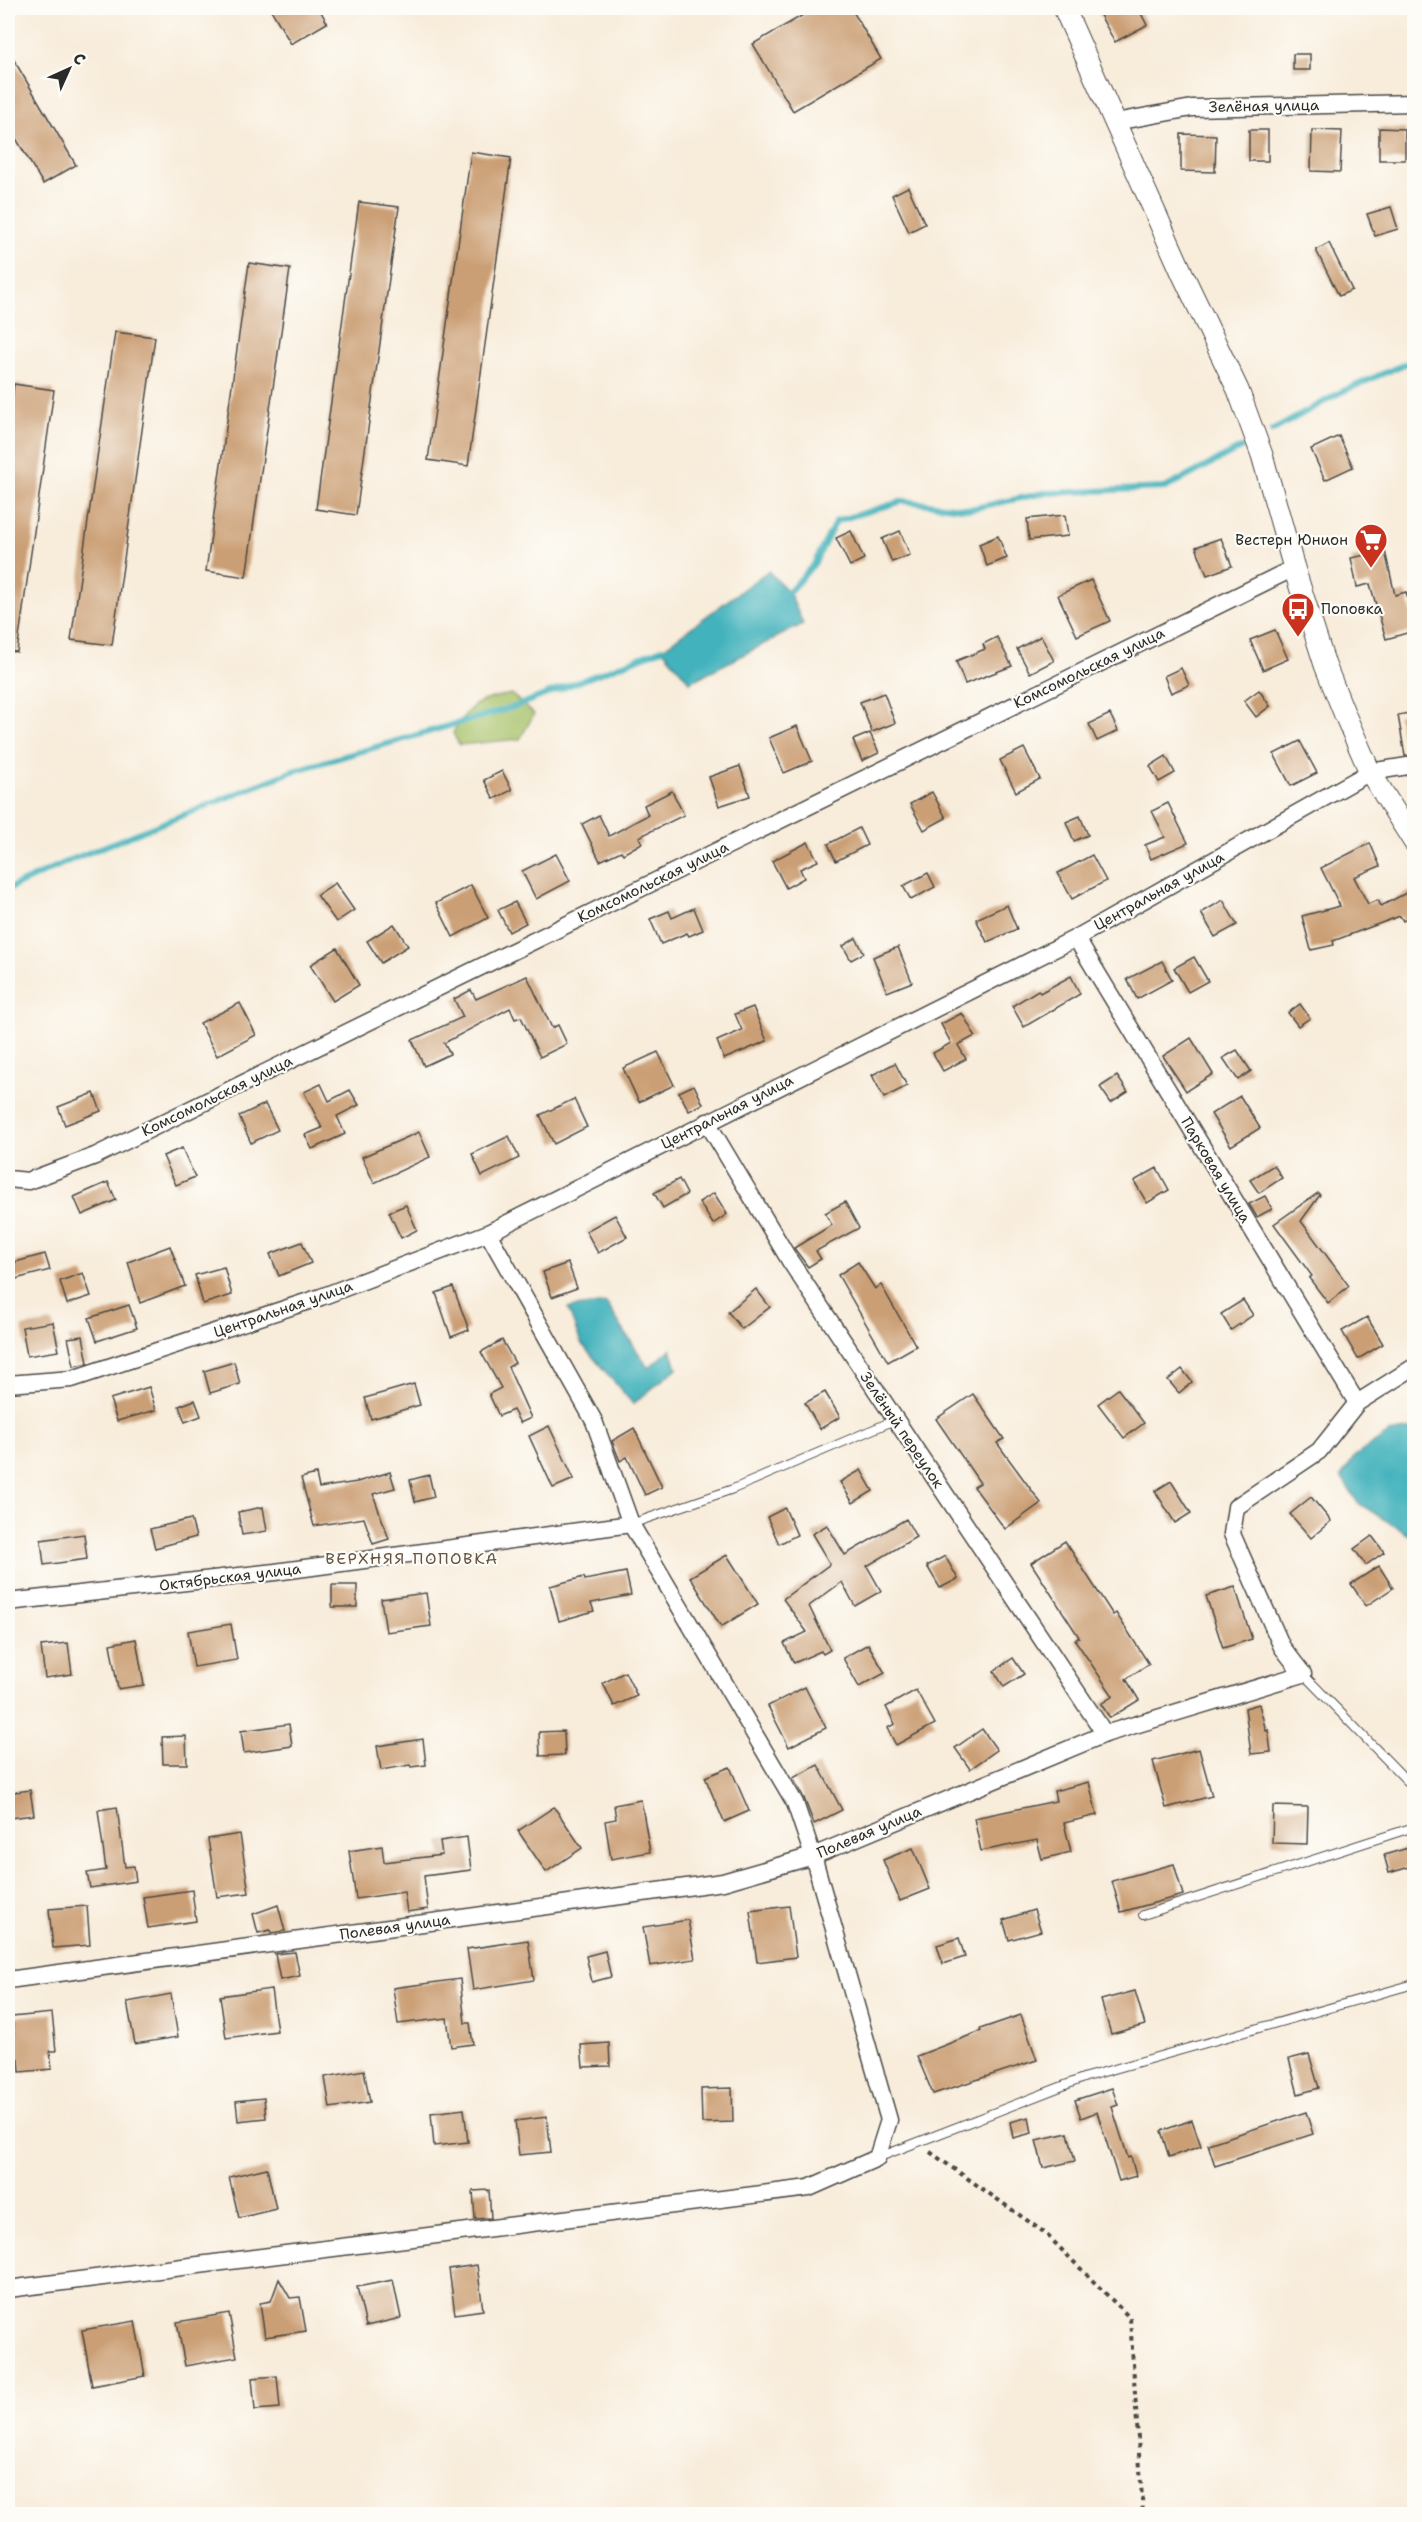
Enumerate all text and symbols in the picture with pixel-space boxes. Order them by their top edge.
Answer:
north arrow [39,39,99,99]
text: С [68,48,90,70]
street label: Зелёная улица [1208,95,1320,117]
supermarket icon: Вестерн Юнион [1353,522,1389,569]
place label: Вестерн Юнион [1235,530,1348,550]
bus stop icon: Поповка [1280,591,1316,638]
place label: Поповка [1321,599,1384,619]
street label: Комсомольская улица [1010,622,1168,713]
street label: Комсомольская улица [574,836,732,927]
street label: Центральная улица [1090,847,1228,935]
street label: Комсомольская улица [138,1050,296,1141]
street label: Центральная улица [657,1070,797,1154]
street label: Парковая улица [1176,1113,1256,1227]
street label: Центральная улица [211,1276,356,1342]
street label: Зелёный переулок [856,1368,948,1492]
district label: ВЕРХНЯЯ ПОПОВКА [325,1548,499,1569]
street label: Октябрьская улица [158,1558,303,1596]
street label: Полевая улица [814,1801,925,1863]
street label: Полевая улица [338,1909,452,1945]

